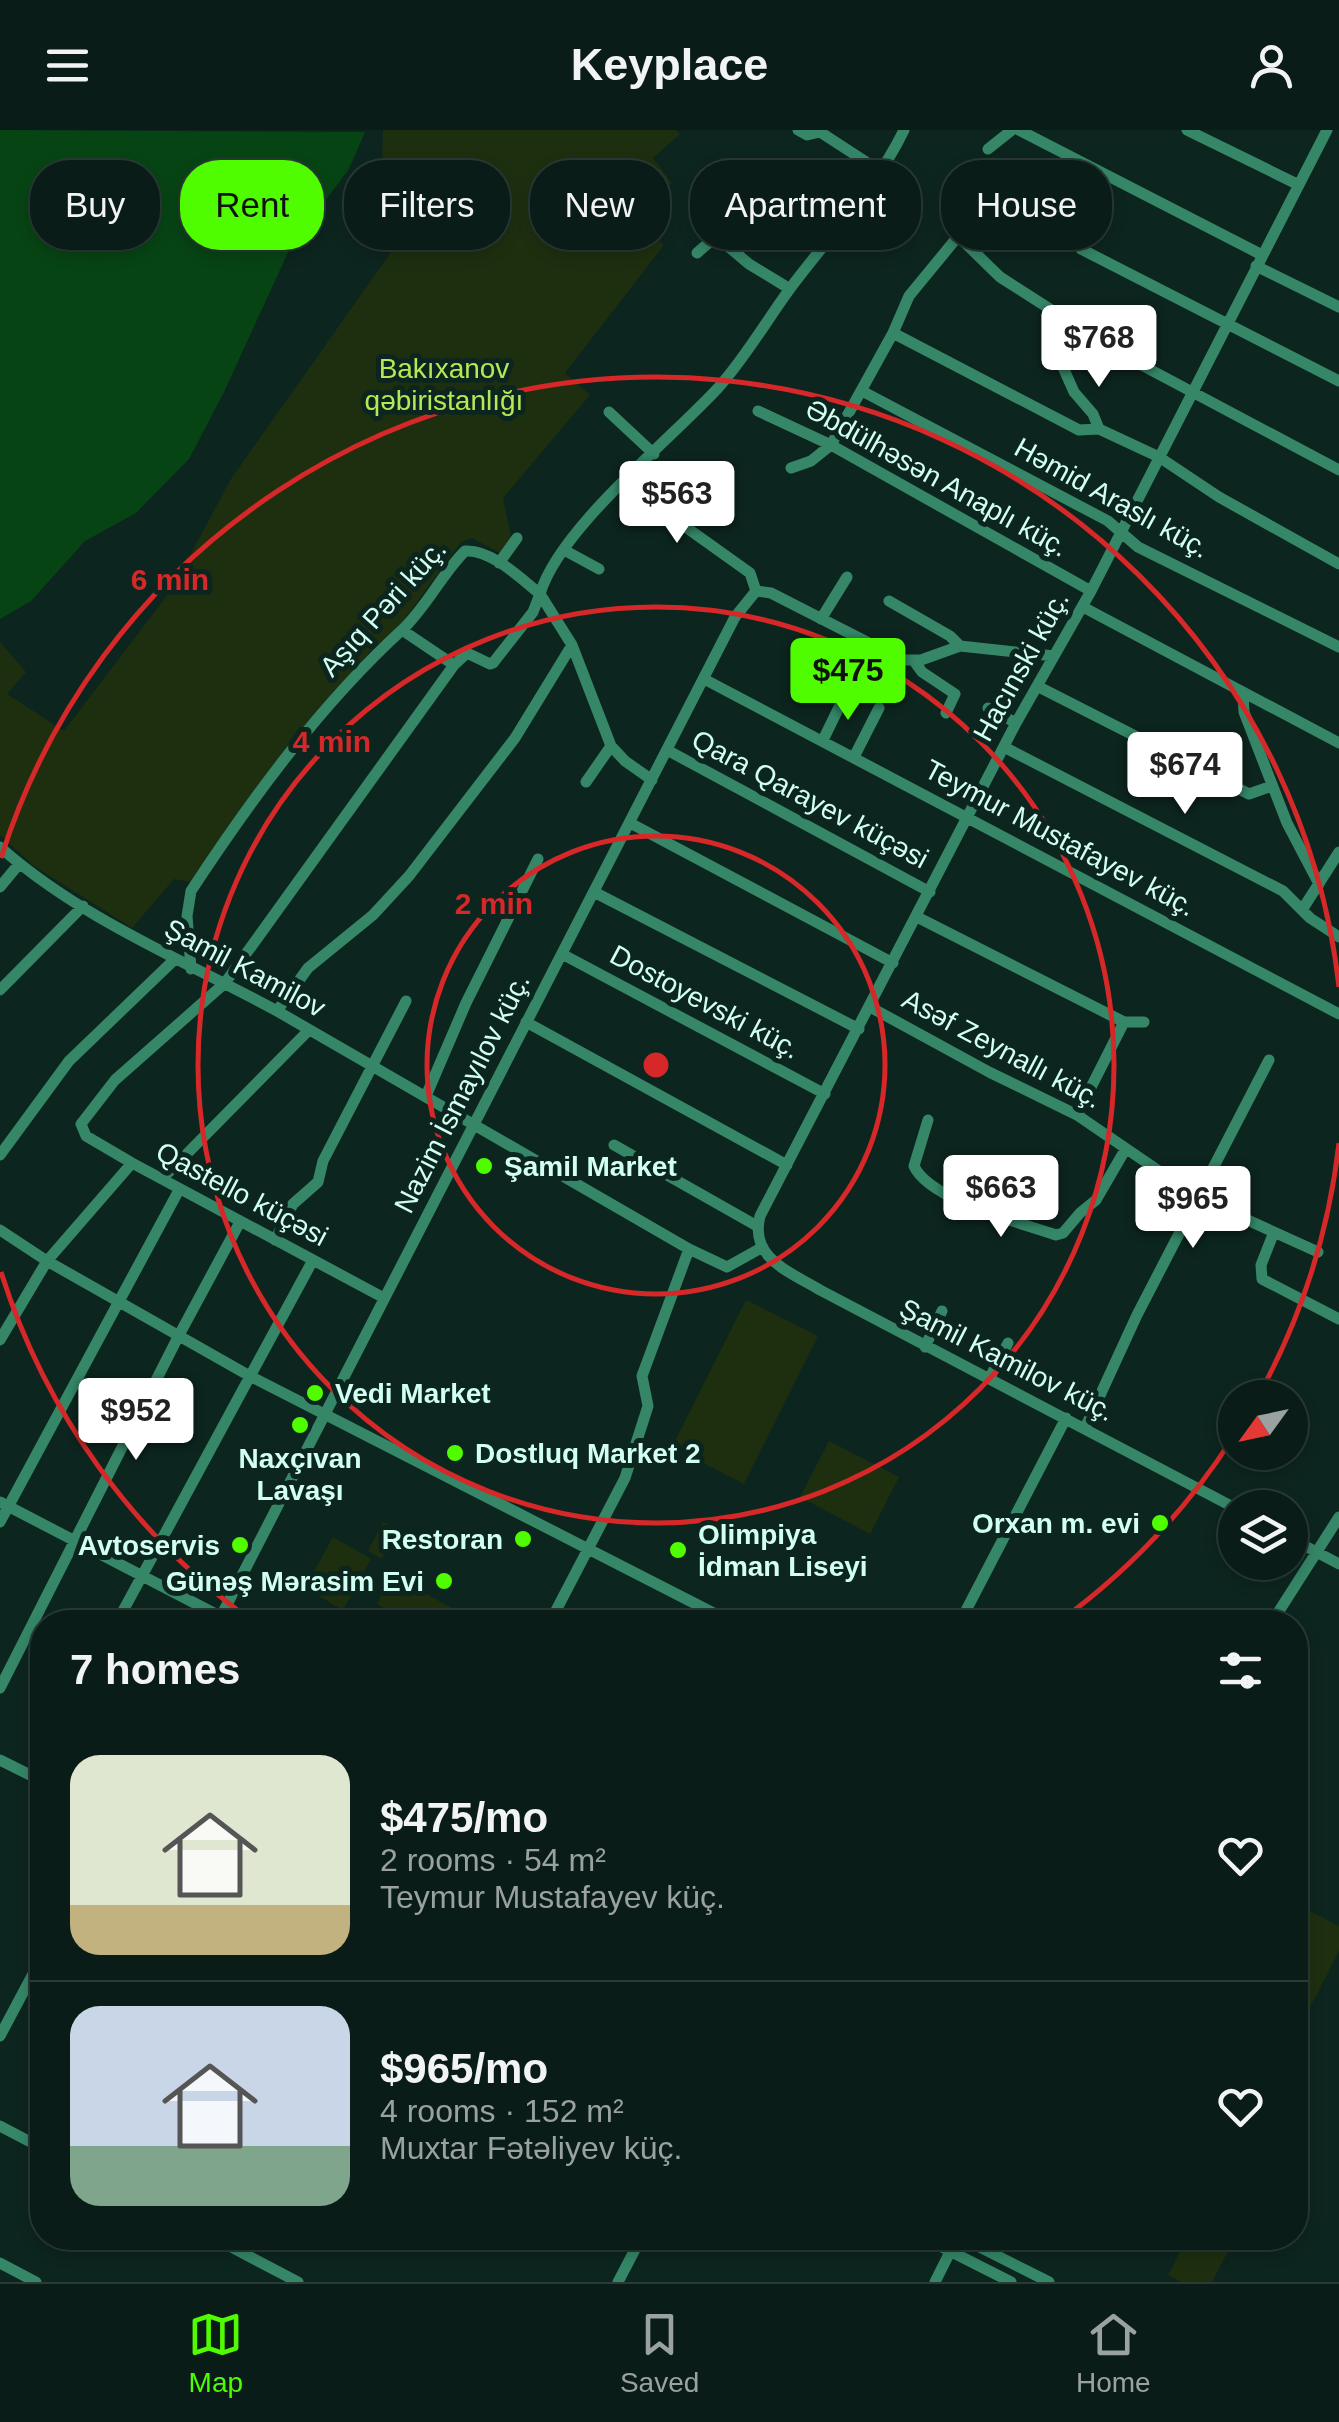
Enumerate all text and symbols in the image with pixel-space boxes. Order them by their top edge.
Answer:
icon: menu [40,38,95,93]
icon: person [1244,38,1299,93]
text: Keyplace [571,39,768,90]
chip: Buy [30,160,160,250]
chip: Rent [180,160,324,250]
chip: Filters [344,160,510,250]
chip: New [530,160,670,250]
chip: Apartment [690,160,921,250]
chip: House [941,160,1112,250]
pin: $768 [1040,305,1158,390]
text: $768 [1063,319,1135,355]
park label: Bakıxanov qəbiristanlığı [365,353,523,416]
street label: Əbdülhəsən Anaplı küç. [800,393,1074,563]
street label: Həmid Araslı küç. [1009,432,1215,564]
pin: $563 [618,461,736,546]
text: $563 [641,475,713,511]
street label: Aşıq Pəri küç. [314,533,452,683]
text: 6 min [131,563,209,596]
street label: Hacınski küç. [967,586,1075,746]
pin: $475 [789,638,907,723]
text: $475 [812,652,884,688]
street label: Qara Qarayev küçəsi [687,724,933,874]
text: 4 min [293,725,371,758]
pin: $674 [1126,732,1244,817]
text: $674 [1149,746,1221,782]
street label: Teymur Mustafayev küç. [919,753,1201,923]
text: 2 min [455,887,533,920]
street label: Şamil Kamilov [159,913,331,1023]
street label: Dostoyevski küç. [605,939,805,1065]
street label: Nazim İsmayılov küç. [388,968,536,1218]
street label: Asəf Zeynallı küç. [897,983,1107,1115]
centre of rings [638,1047,674,1083]
street label: Qastello küçəsi [151,1136,333,1252]
place label: Şamil Market [504,1151,677,1182]
marker: Şamil Market [473,1155,495,1177]
pin: $663 [942,1155,1060,1240]
pin: $965 [1134,1166,1252,1251]
text: $663 [965,1169,1037,1205]
text: $965 [1157,1180,1229,1216]
street label: Şamil Kamilov küç. [895,1293,1119,1427]
pin: $952 [77,1378,195,1463]
place label: Vedi Market [335,1378,491,1409]
north arrow [1218,1380,1308,1470]
map controls [1218,1380,1308,1580]
marker: Vedi Market [304,1382,326,1404]
text: $952 [100,1392,172,1428]
marker: Naxçıvan Lavaşı [289,1414,311,1436]
place label: Dostluq Market 2 [475,1438,701,1469]
marker: Dostluq Market 2 [444,1442,466,1464]
place label: Naxçıvan Lavaşı [239,1443,361,1506]
button: layers [1218,1490,1308,1580]
place label: Orxan m. evi [972,1508,1140,1539]
marker: Orxan m. evi [1149,1512,1171,1534]
place label: Olimpiya İdman Liseyi [698,1519,868,1582]
place label: Restoran [382,1524,503,1555]
marker: Restoran [512,1528,534,1550]
place label: Avtoservis [78,1530,220,1561]
marker: Avtoservis [229,1534,251,1556]
marker: Olimpiya İdman Liseyi [667,1539,689,1561]
place label: Günəş Mərasim Evi [166,1566,424,1597]
marker: Günəş Mərasim Evi [433,1570,455,1592]
icon: filters [1213,1643,1268,1698]
text: 7 homes [70,1646,240,1693]
text: $475/mo [380,1794,548,1841]
icon: home [150,1795,270,1915]
icon: heart [1213,1828,1268,1883]
text: 2 rooms · 54 m² [380,1842,606,1878]
text: Teymur Mustafayev küç. [380,1879,725,1915]
text: $965/mo [380,2045,548,2092]
icon: home [150,2046,270,2166]
icon: heart [1213,2079,1268,2134]
text: 4 rooms · 152 m² [380,2093,624,2129]
text: Muxtar Fətəliyev küç. [380,2130,682,2166]
tab: Map [188,2307,243,2399]
tab: Saved [620,2307,699,2399]
tab: Home [1076,2307,1151,2399]

